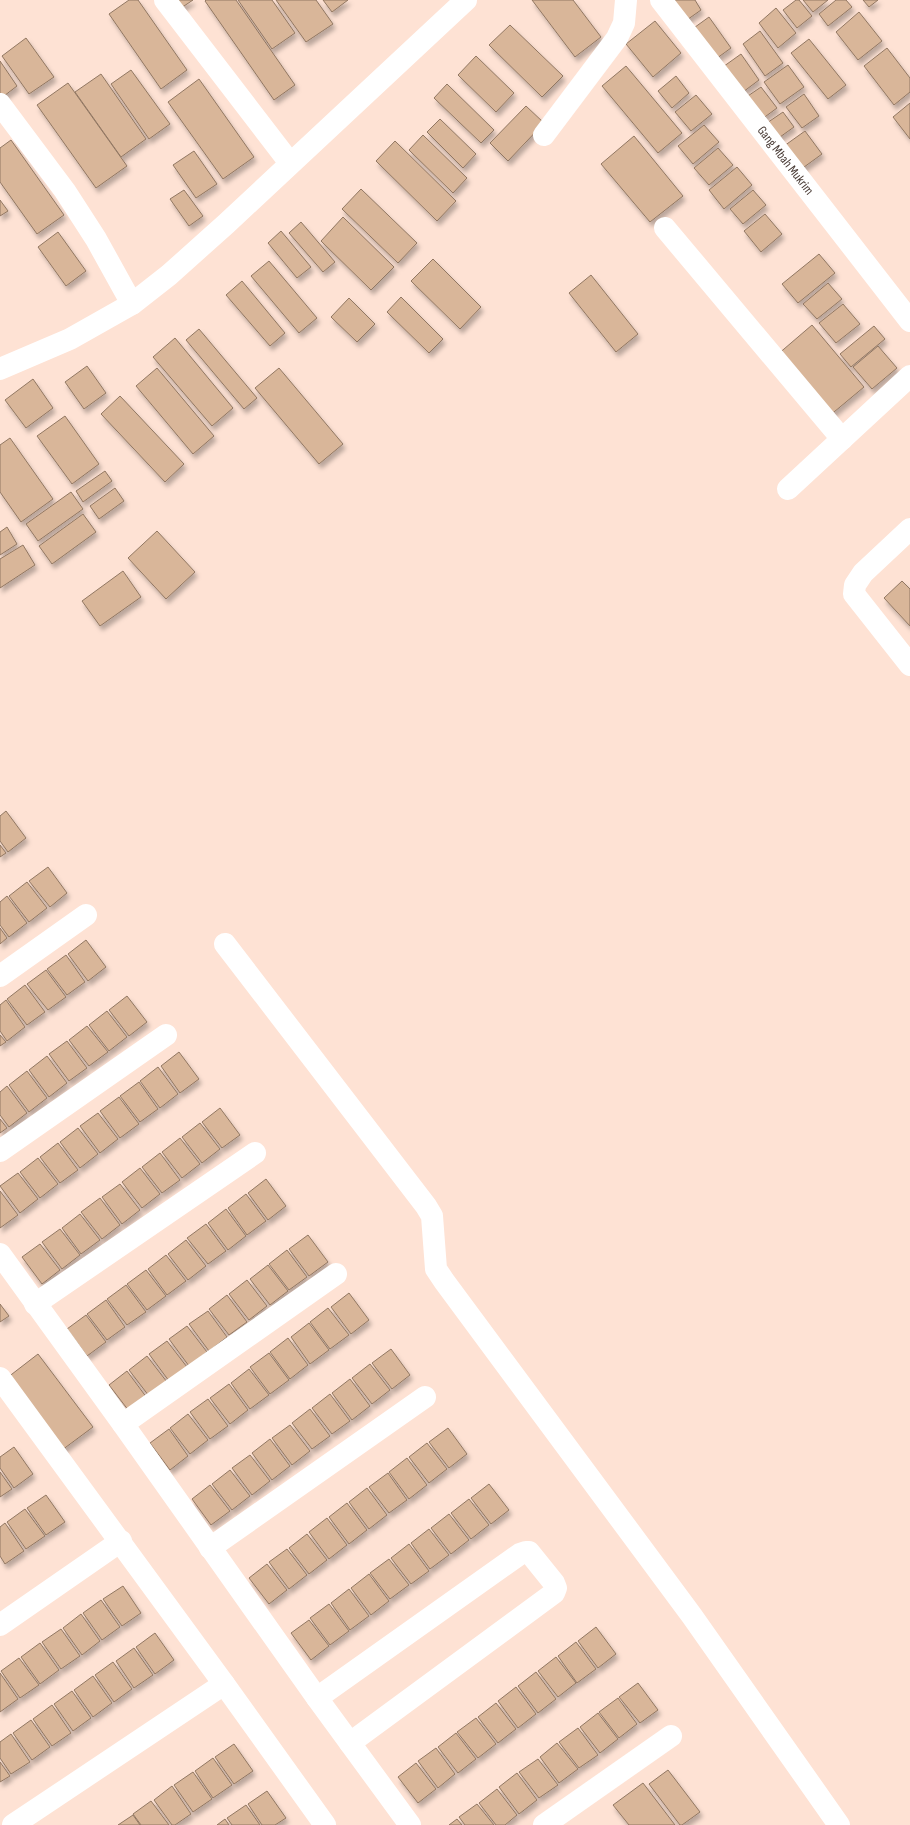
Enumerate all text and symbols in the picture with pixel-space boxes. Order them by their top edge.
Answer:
street label: Gang Mbah Mukrim [754,123,817,198]

